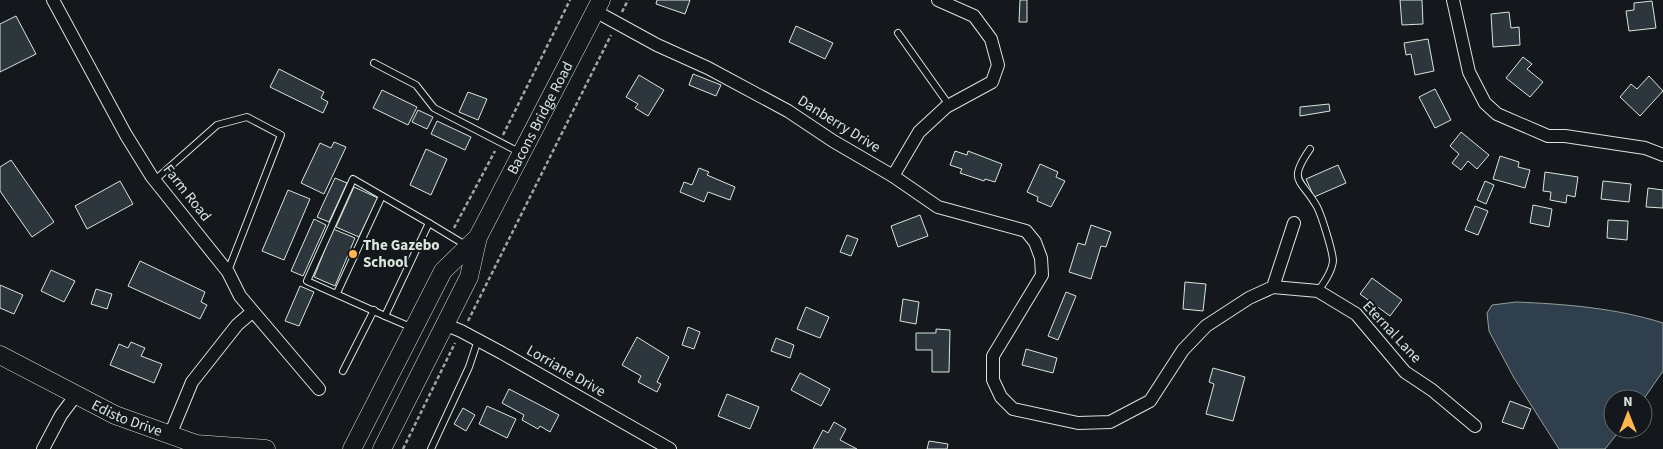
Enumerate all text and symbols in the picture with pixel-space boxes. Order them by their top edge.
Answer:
street label: Bacons Bridge Road [502,58,578,178]
street label: Danberry Drive [794,90,884,158]
street label: Farm Road [158,160,216,226]
place label: The Gazebo School [363,235,440,273]
marker: The Gazebo School [347,248,359,260]
street label: Eternal Lane [1358,296,1426,368]
street label: Lorriane Drive [523,340,609,402]
north arrow [1603,389,1653,439]
text: N [1623,392,1633,412]
street label: Edisto Drive [88,394,165,442]

